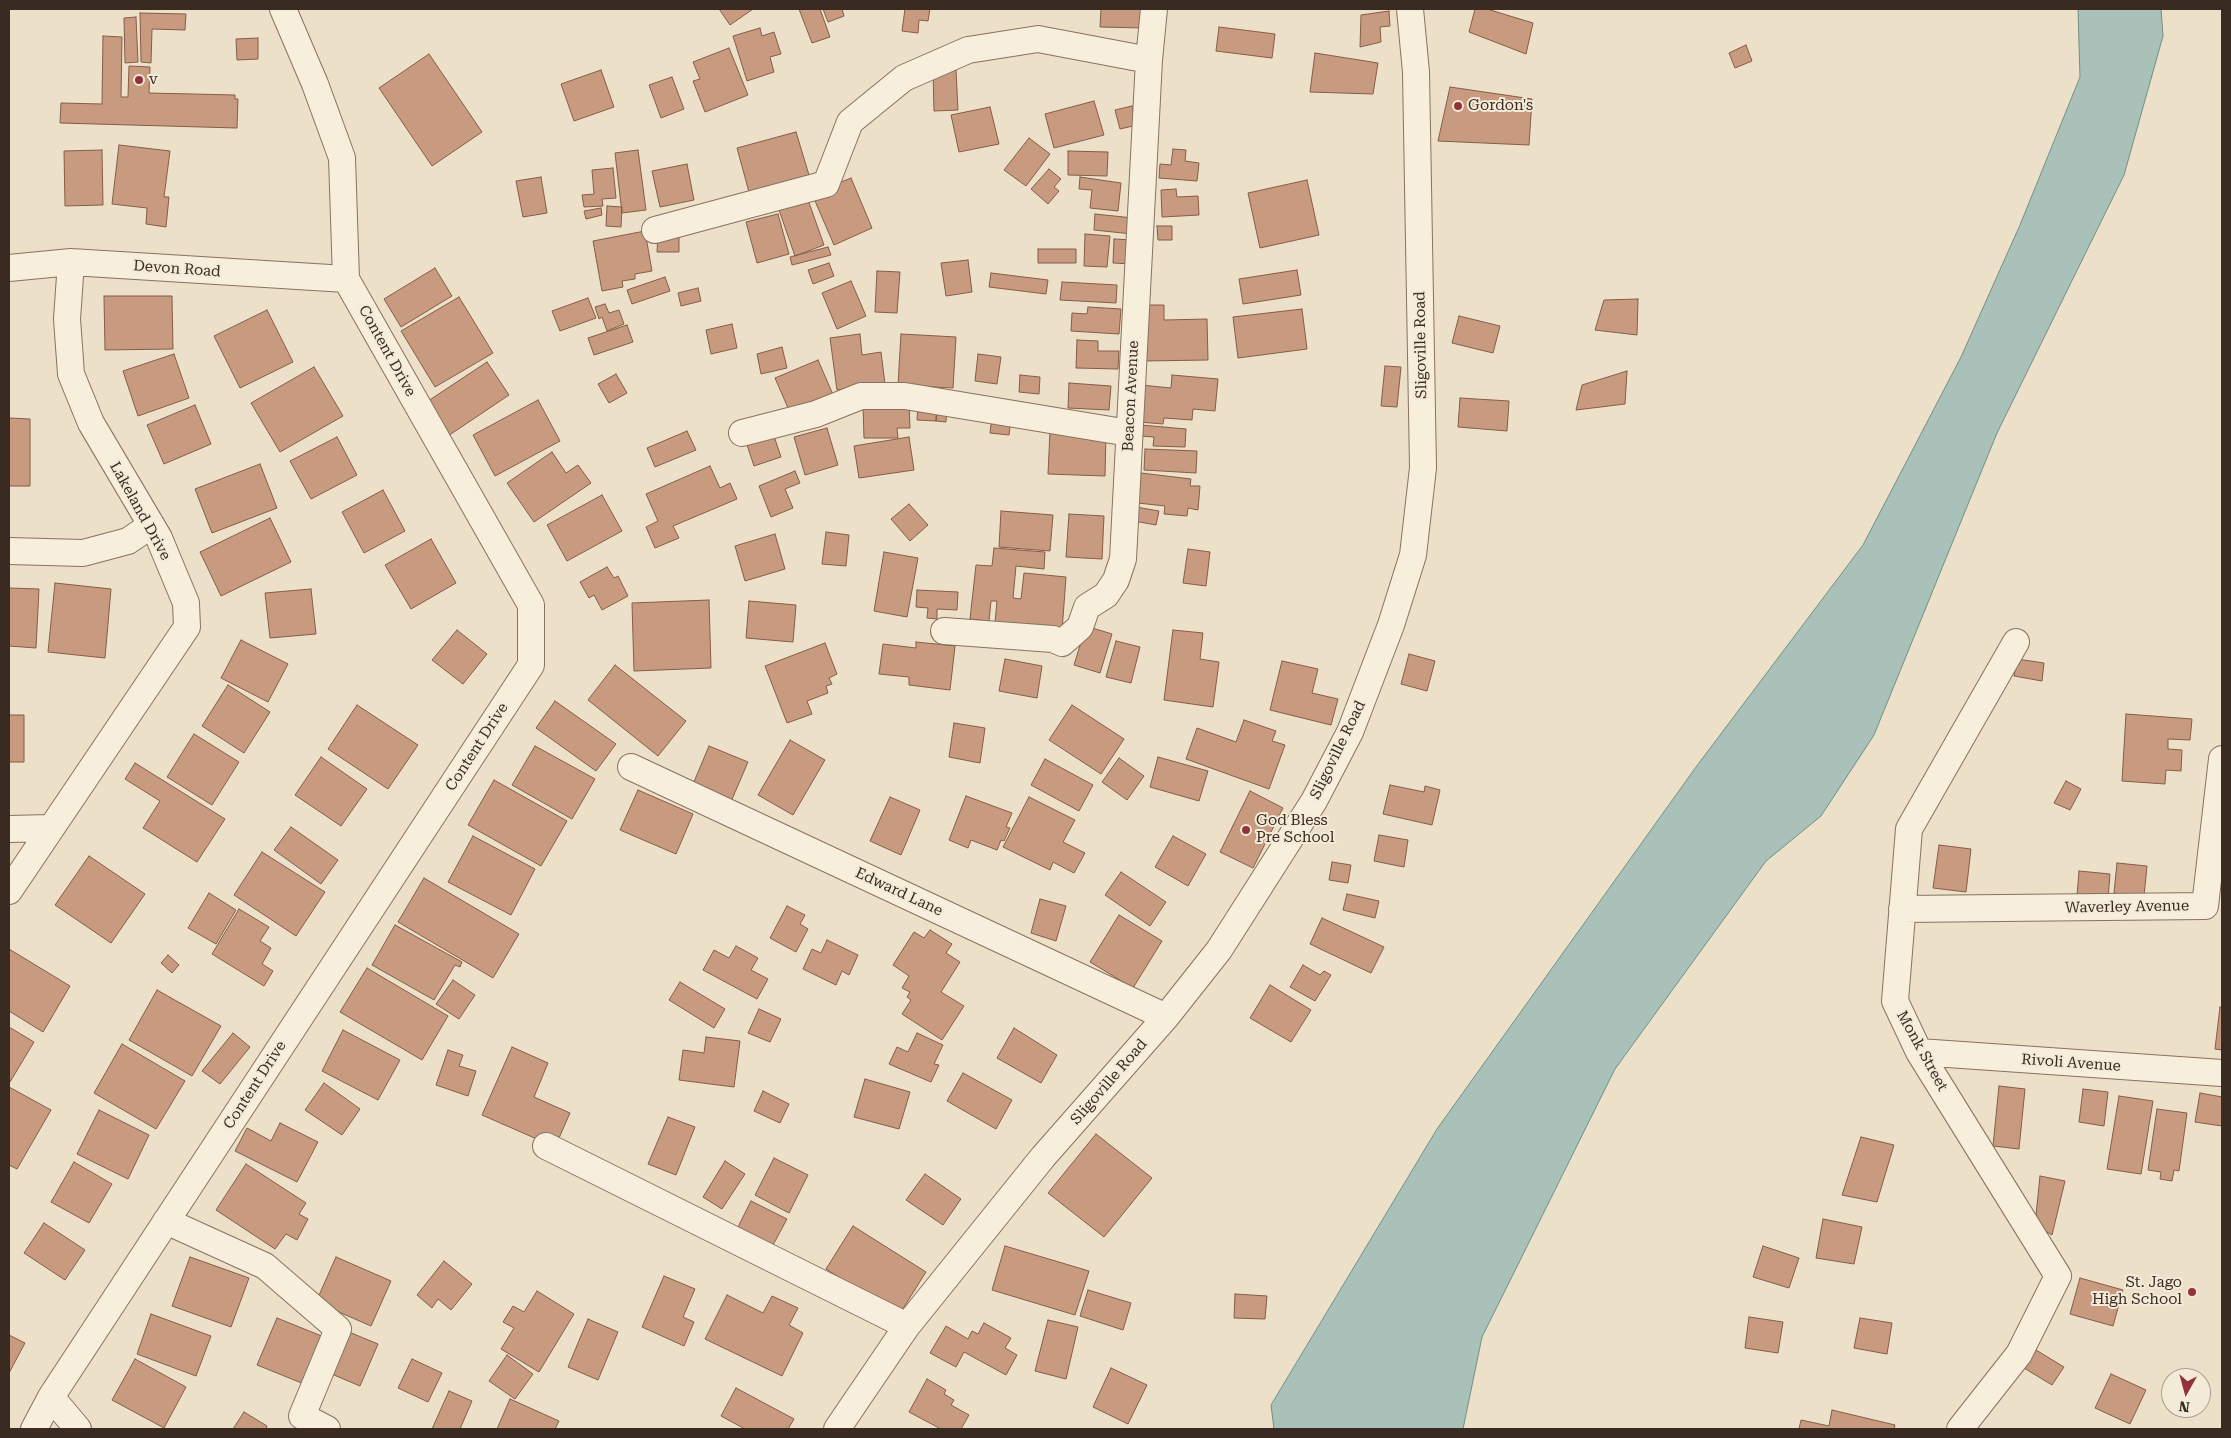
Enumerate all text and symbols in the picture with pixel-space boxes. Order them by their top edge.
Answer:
place label: v [149,71,158,89]
marker: v [133,74,145,86]
place label: Gordon's [1468,97,1533,115]
marker: Gordon's [1452,100,1464,112]
street label: Devon Road [133,257,221,281]
street label: Sligoville Road [1411,291,1431,399]
street label: Content Drive [354,302,420,400]
street label: Beacon Avenue [1119,340,1143,452]
street label: Lakeland Drive [106,459,174,563]
street label: Sligoville Road [1306,698,1370,802]
street label: Content Drive [442,699,512,795]
place label: God Bless Pre School [1256,812,1334,847]
marker: God Bless Pre School [1240,824,1252,836]
street label: Edward Lane [852,864,946,920]
street label: Waverley Avenue [2065,897,2189,917]
street label: Monk Street [1893,1008,1951,1094]
street label: Sligoville Road [1067,1036,1151,1128]
street label: Content Drive [220,1037,290,1133]
street label: Rivoli Avenue [2021,1051,2121,1075]
place label: St. Jago High School [2092,1274,2182,1309]
marker: St. Jago High School [2186,1286,2198,1298]
north arrow [2161,1368,2211,1418]
text: N [2178,1398,2191,1415]

